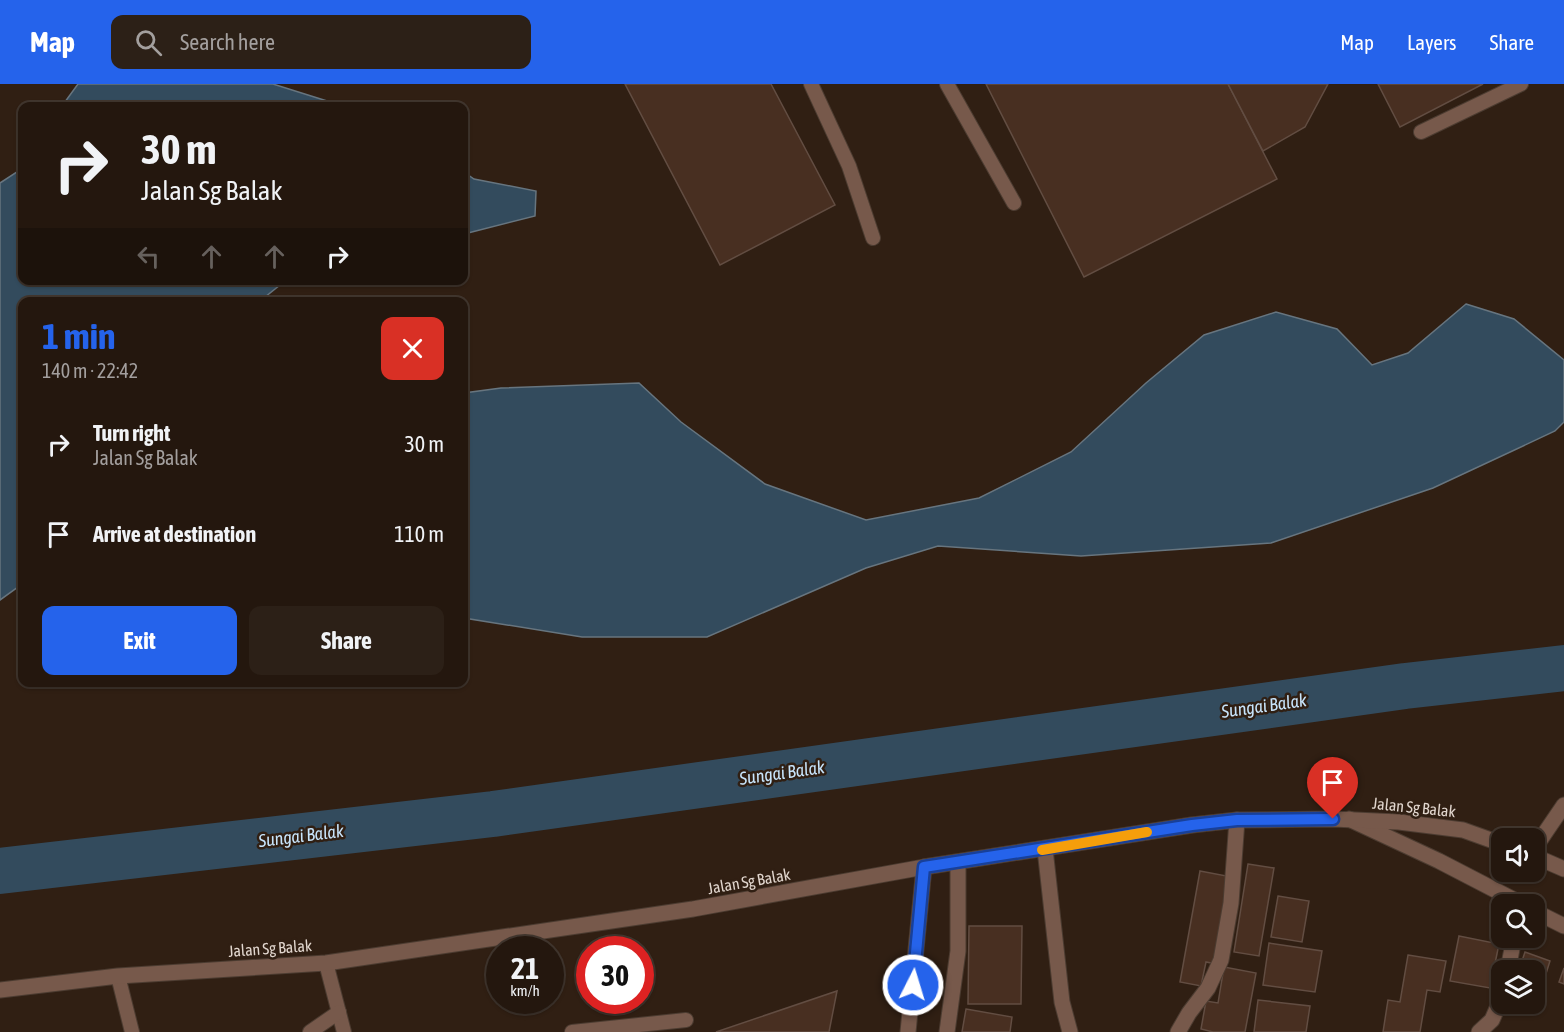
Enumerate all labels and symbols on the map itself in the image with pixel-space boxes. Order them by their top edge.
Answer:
water label: Sungai Balak [1219,689,1309,722]
water label: Sungai Balak [737,756,827,789]
pin [1307,757,1358,819]
street label: Jalan Sg Balak [1371,794,1457,821]
water label: Sungai Balak [256,820,346,851]
street label: Jalan Sg Balak [706,865,792,898]
street label: Jalan Sg Balak [228,936,312,961]
speed limit sign: 30 [576,936,654,1014]
position arrow [881,953,945,1017]

